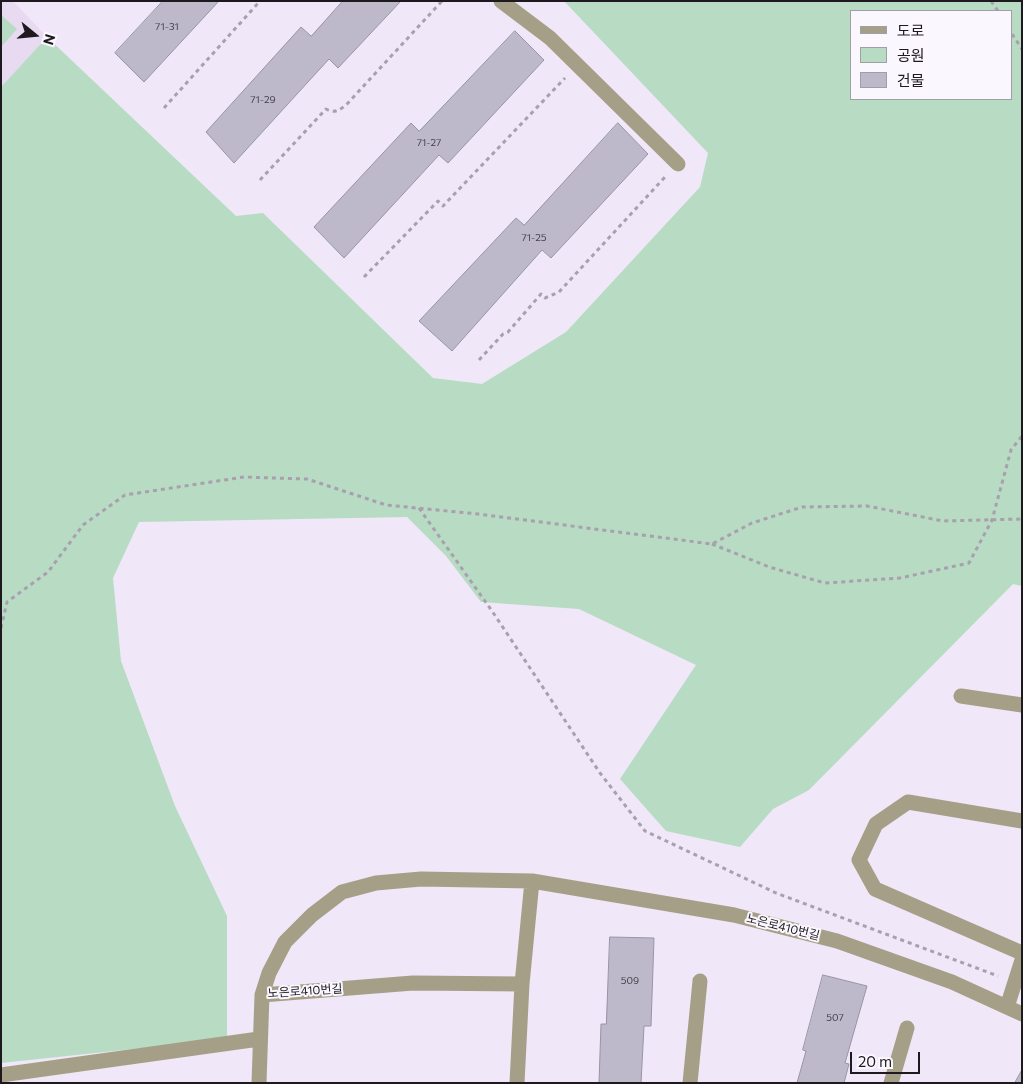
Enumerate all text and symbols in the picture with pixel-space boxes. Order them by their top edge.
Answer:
north arrow [10,10,60,60]
legend [850,10,1013,100]
house number: 71-31 [155,21,179,33]
text: 도로 [897,21,925,39]
text: N [40,32,59,47]
text: 공원 [897,46,925,64]
text: 건물 [897,71,925,89]
house number: 71-29 [250,94,276,106]
house number: 71-27 [417,137,441,149]
house number: 71-25 [521,232,547,244]
street label: 노은로410번길 [745,911,821,943]
house number: 509 [621,975,639,987]
street label: 노은로410번길 [267,981,343,1001]
house number: 507 [826,1012,844,1024]
scale bar [853,1042,923,1074]
text: 20 m [858,1052,892,1070]

